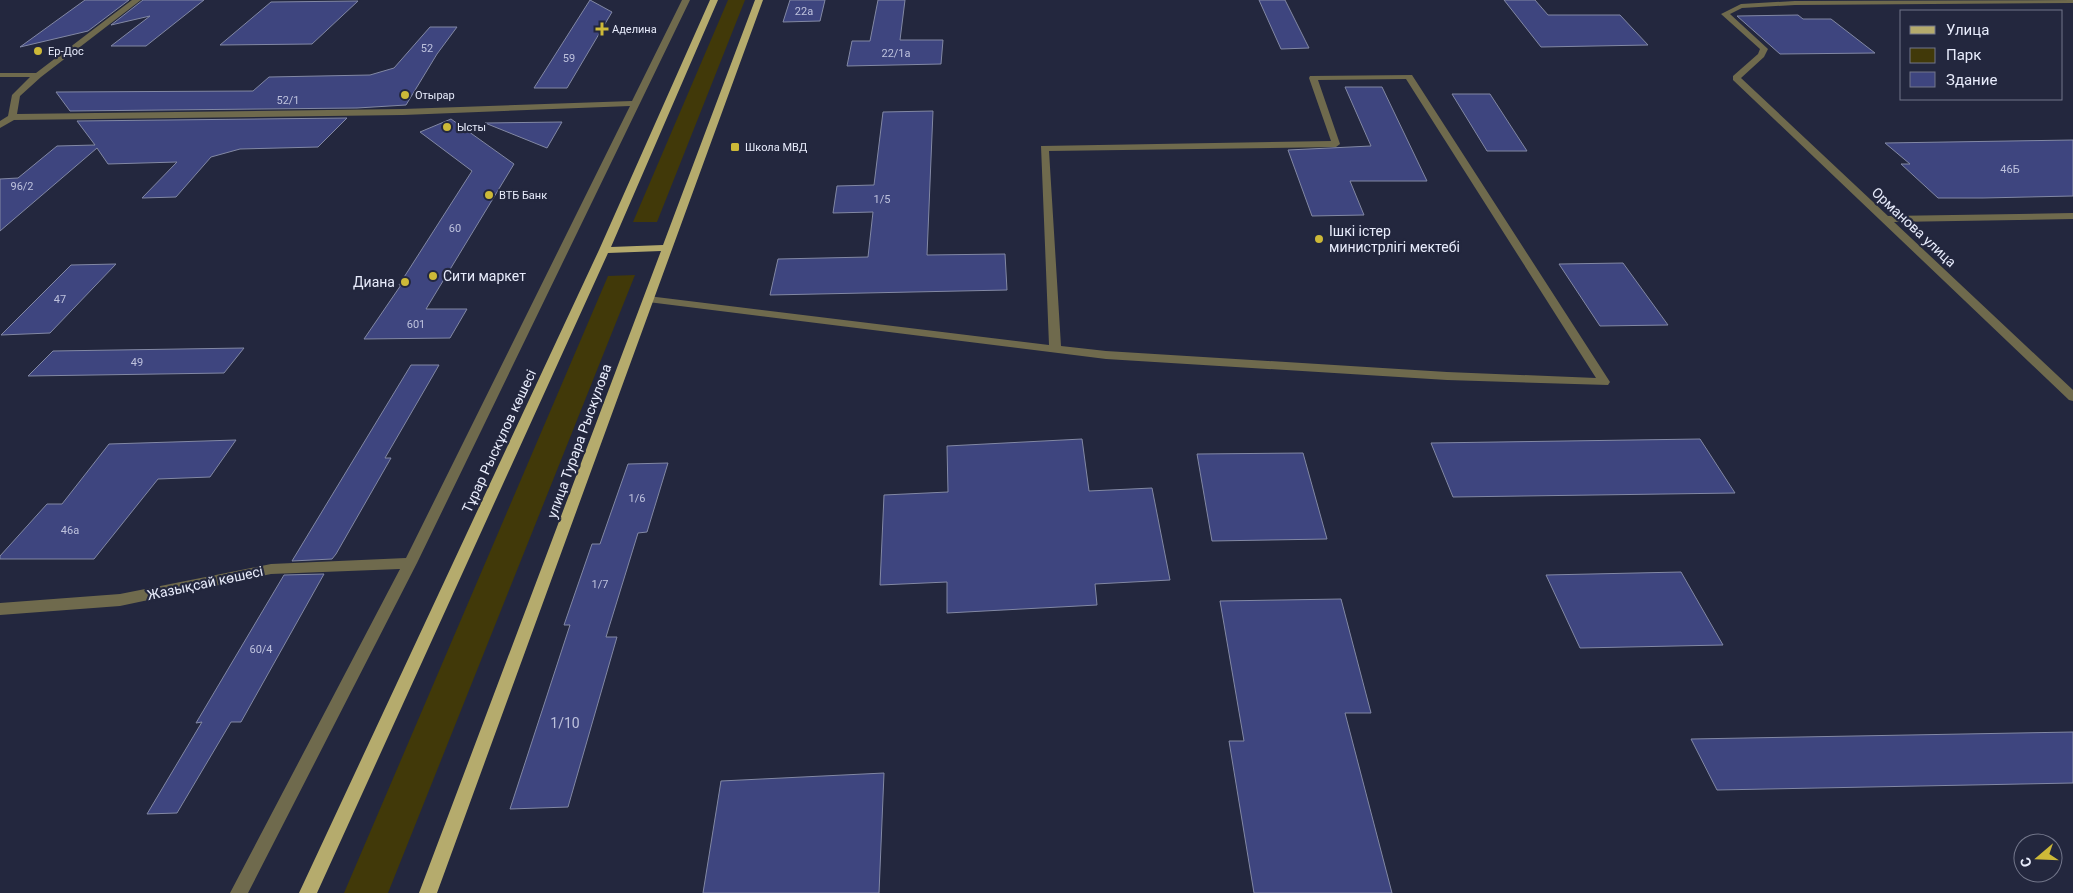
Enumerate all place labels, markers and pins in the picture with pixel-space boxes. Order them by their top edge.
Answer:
marker: Аделина [596,23,608,35]
place label: Аделина [612,23,657,36]
marker: Ер-Дос [32,45,44,57]
place label: Ер-Дос [48,45,84,58]
marker: Отырар [399,89,411,101]
place label: Отырар [415,89,455,102]
marker: Ысты [441,121,453,133]
place label: Ысты [457,121,486,134]
marker: Школа МВД [729,141,741,153]
place label: Школа МВД [745,141,807,154]
marker: ВТБ Банк [483,189,495,201]
place label: ВТБ Банк [499,189,547,202]
place label: Ішкі істер министрлігі мектебі [1329,223,1460,255]
marker: Ішкі істер министрлігі мектебі [1313,233,1325,245]
place label: Сити маркет [443,268,526,284]
marker: Сити маркет [427,270,439,282]
place label: Диана [353,274,395,290]
marker: Диана [399,276,411,288]

